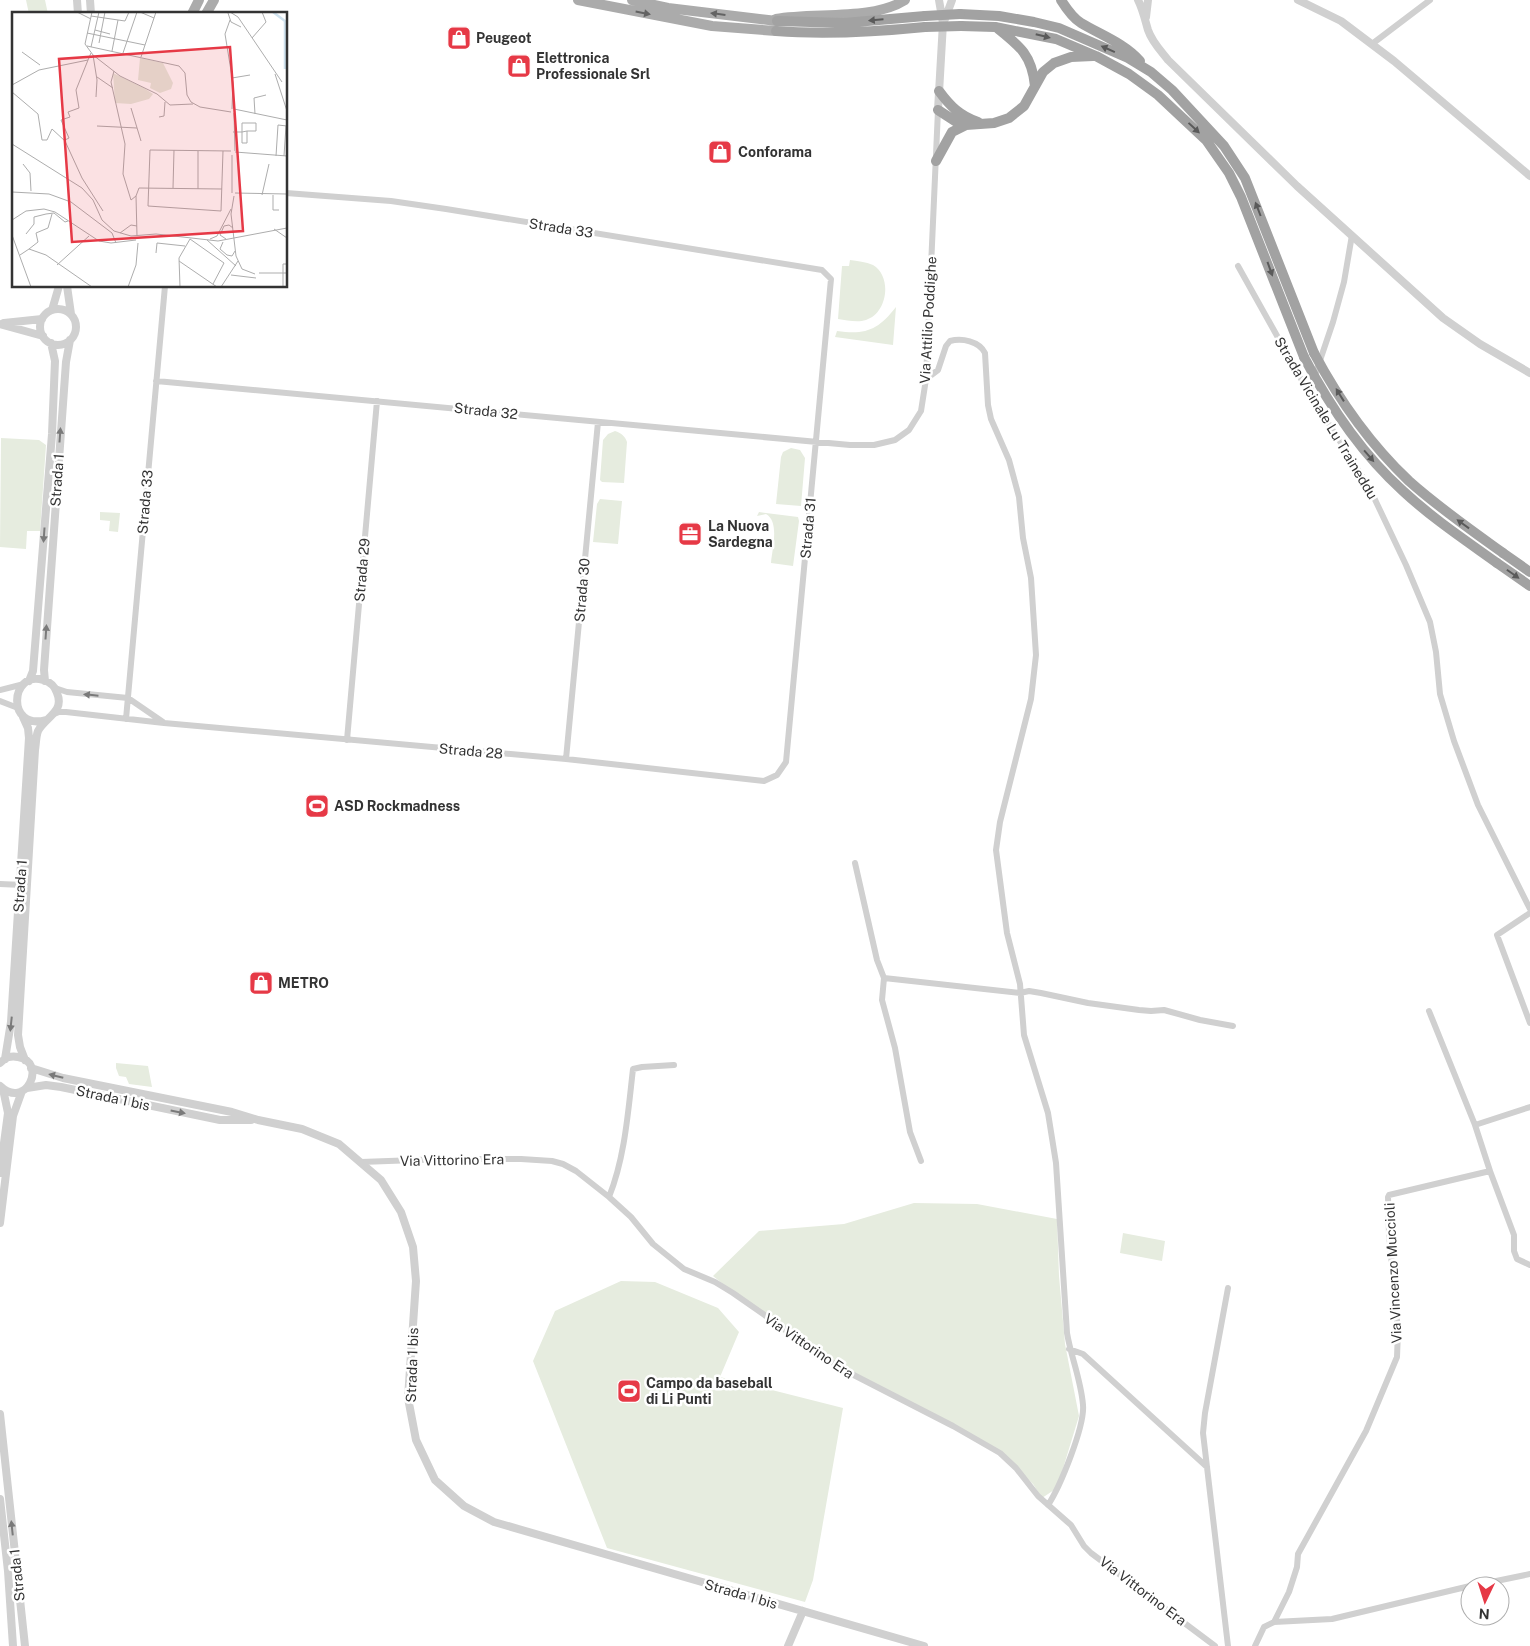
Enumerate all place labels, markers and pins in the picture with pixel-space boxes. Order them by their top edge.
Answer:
shop icon: Peugeot [446,25,472,51]
place label: Peugeot [476,30,532,46]
place label: Elettronica Professionale Srl [536,50,651,82]
shop icon: Elettronica Professionale Srl [506,53,532,79]
shop icon: Conforama [707,139,733,165]
place label: Conforama [738,144,812,160]
place label: La Nuova Sardegna [708,518,773,550]
office icon: La Nuova Sardegna [677,521,703,547]
sports icon: ASD Rockmadness [304,793,330,819]
place label: ASD Rockmadness [334,798,460,814]
shop icon: METRO [248,970,274,996]
place label: METRO [278,975,329,991]
place label: Campo da baseball di Li Punti [646,1375,773,1407]
sports icon: Campo da baseball di Li Punti [616,1378,642,1404]

